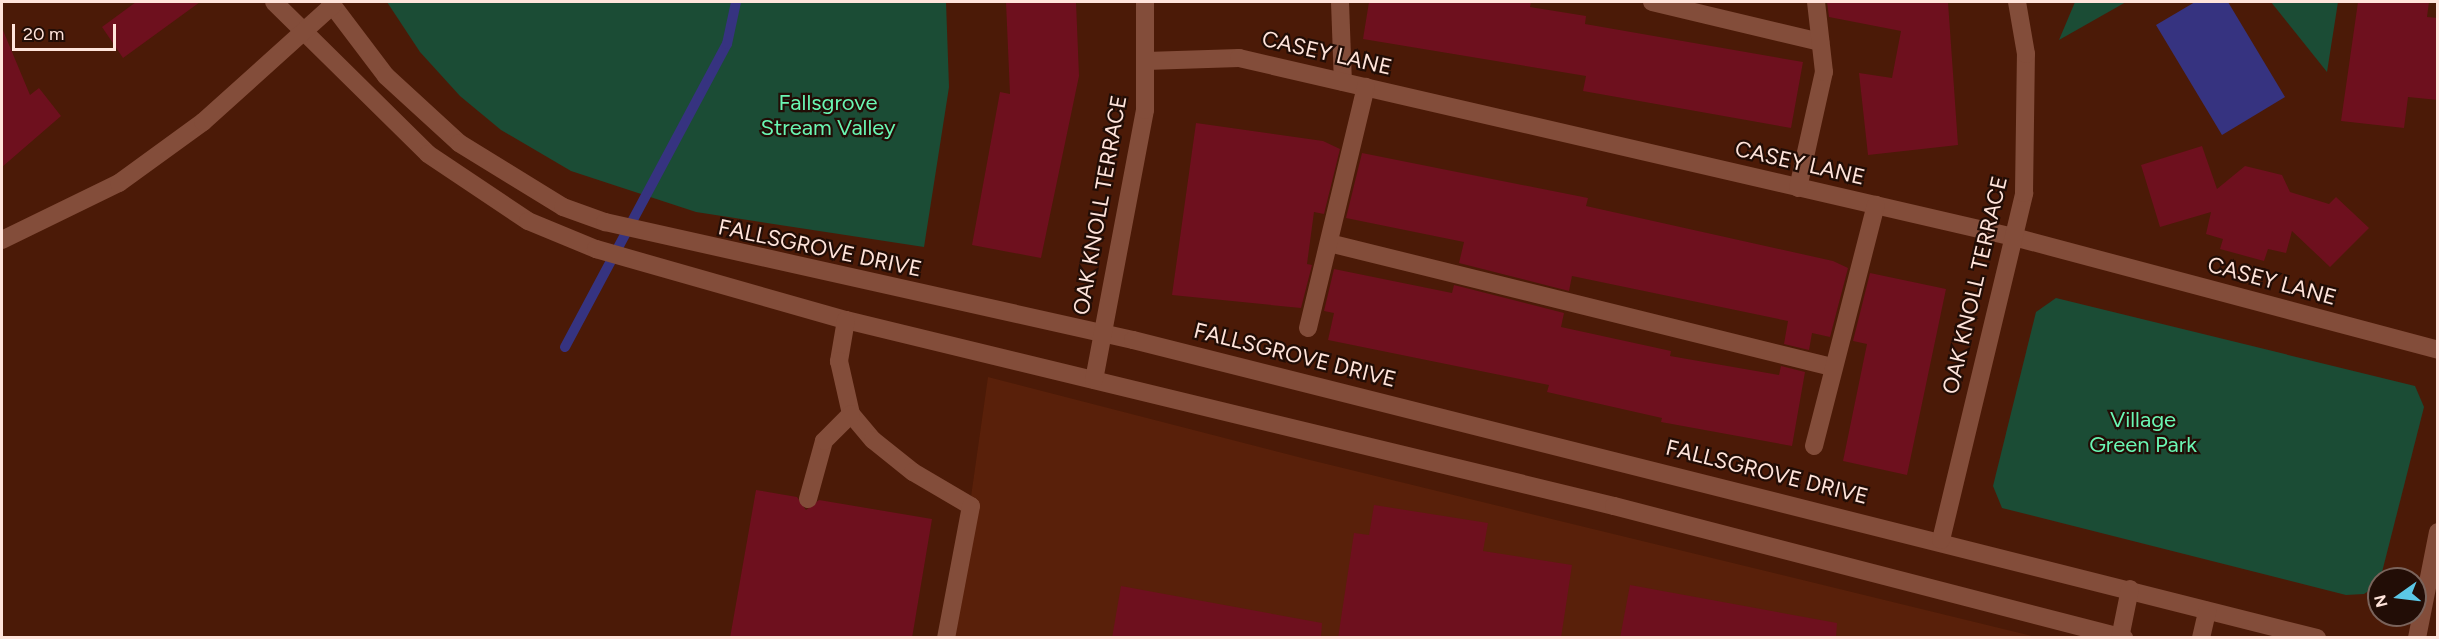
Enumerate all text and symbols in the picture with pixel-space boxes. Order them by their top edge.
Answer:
scale bar [15,12,118,50]
text: 20 m [23,23,64,45]
street label: CASEY LANE [1260,25,1394,81]
park label: Fallsgrove Stream Valley [760,89,896,140]
street label: OAK KNOLL TERRACE [1068,93,1132,317]
street label: CASEY LANE [1733,135,1867,191]
street label: OAK KNOLL TERRACE [1937,174,2013,396]
street label: FALLSGROVE DRIVE [716,214,924,282]
street label: CASEY LANE [2205,251,2339,311]
street label: FALLSGROVE DRIVE [1191,317,1399,393]
park label: Village Green Park [2089,406,2197,458]
street label: FALLSGROVE DRIVE [1663,434,1871,510]
north arrow [2367,567,2427,627]
text: N [2370,593,2392,609]

